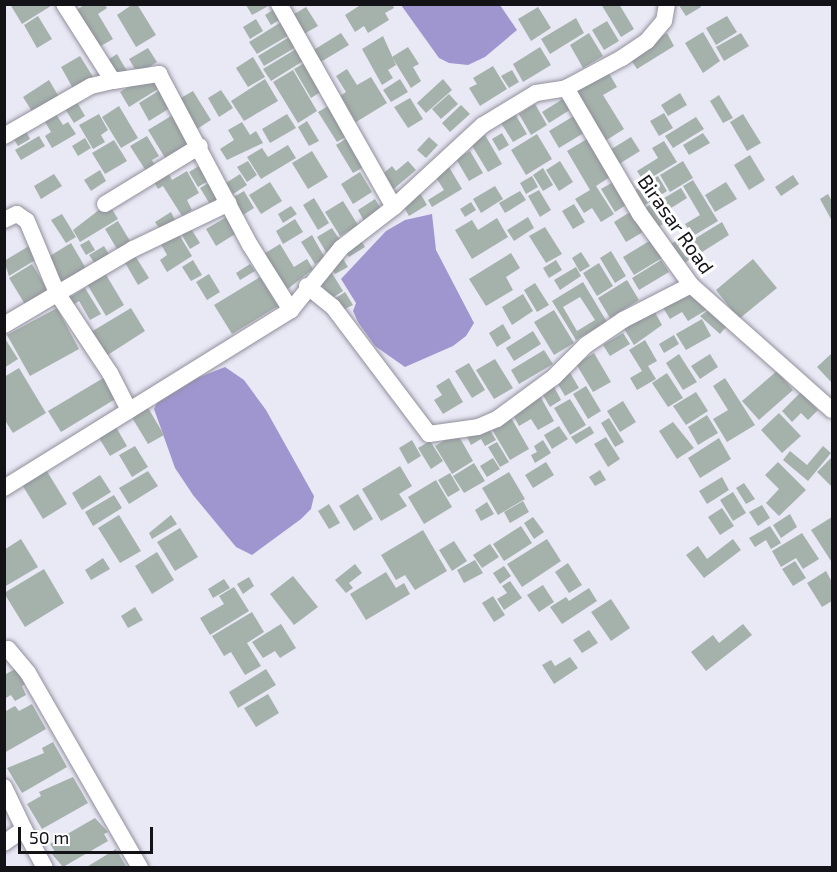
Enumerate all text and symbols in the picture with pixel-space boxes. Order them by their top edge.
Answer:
street label: Birasar Road [633,170,719,278]
scale bar [21,815,156,853]
text: 50 m [29,826,69,848]

